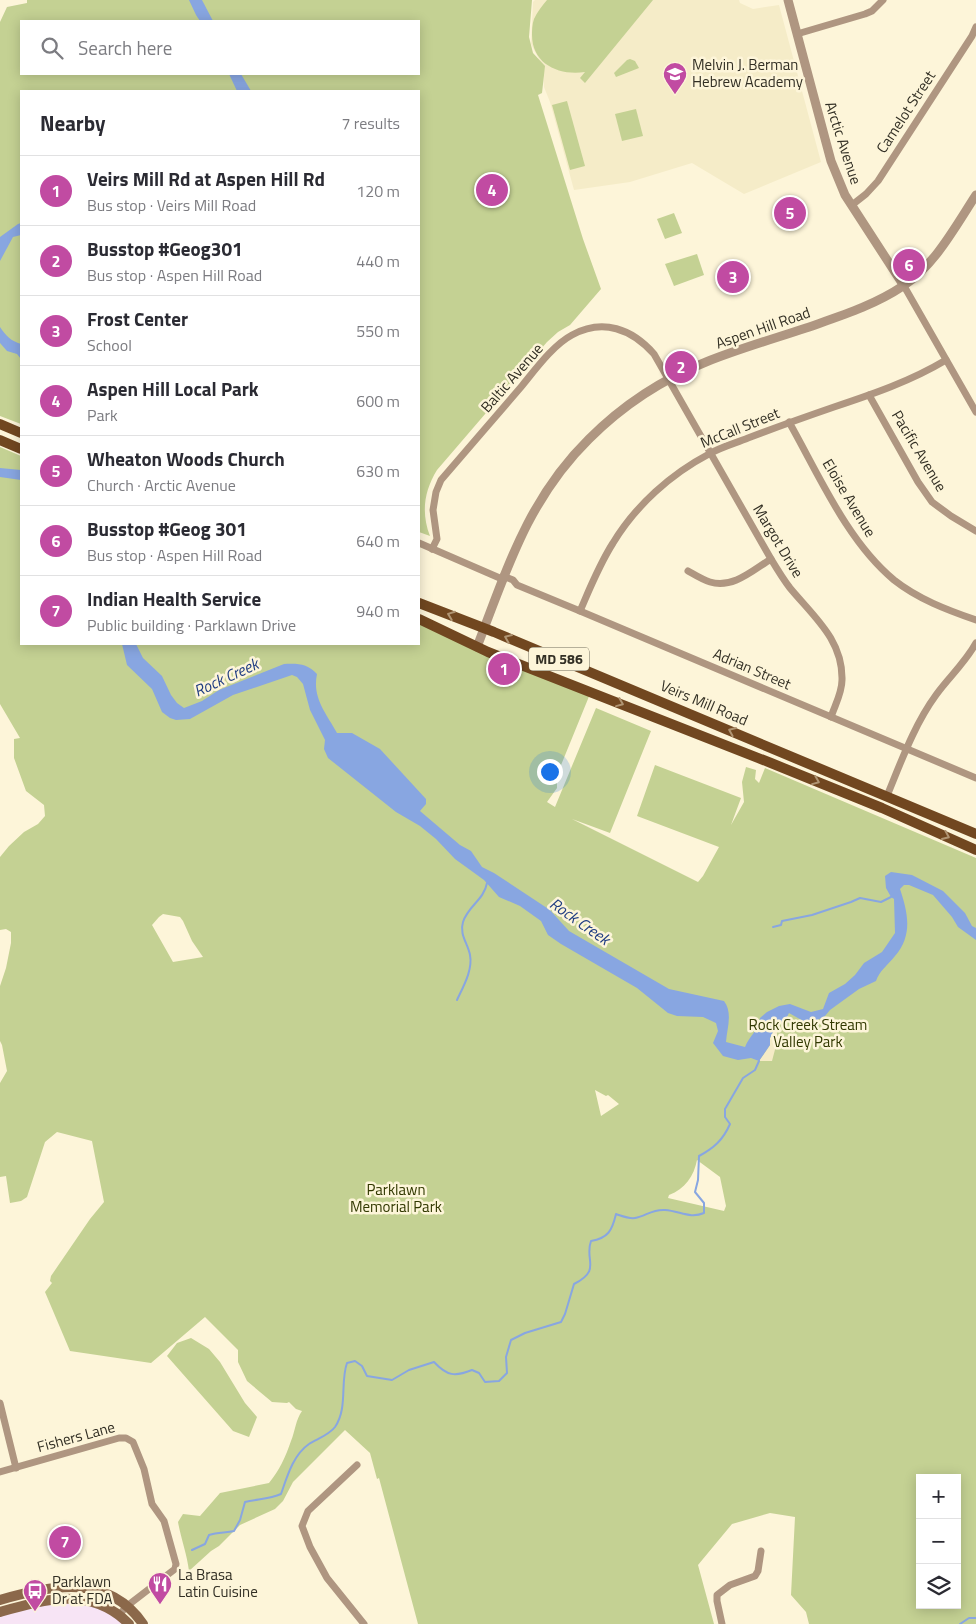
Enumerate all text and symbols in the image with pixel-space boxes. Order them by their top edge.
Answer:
search box [20,20,420,75]
text: Search here [78,33,172,62]
icon: search [38,34,66,62]
place label: Melvin J. Berman Hebrew Academy [692,53,803,93]
school or university icon: Melvin J. Berman Hebrew Academy [662,61,688,95]
street label: Camelot Street [870,65,941,158]
street label: Arctic Avenue [819,98,868,187]
text: Nearby [40,107,105,139]
text: 7 results [341,111,400,135]
text: Veirs Mill Rd at Aspen Hill Rd [87,164,325,193]
pin: 4 [476,171,508,209]
text: 1 [52,179,60,203]
text: 120 m [356,179,400,203]
text: Bus stop · Veirs Mill Road [87,193,256,217]
pin: 5 [774,194,806,232]
text: Busstop #Geog301 [87,234,243,263]
pin: 6 [893,246,925,284]
text: 2 [52,249,60,273]
text: 440 m [356,249,400,273]
pin: 3 [717,258,749,296]
text: Bus stop · Aspen Hill Road [87,263,262,287]
street label: Aspen Hill Road [712,301,813,354]
text: Frost Center [87,304,188,333]
text: 3 [52,319,60,343]
text: 550 m [356,319,400,343]
text: School [87,333,132,357]
street label: Baltic Avenue [475,338,548,417]
pin: 2 [665,348,697,386]
text: Aspen Hill Local Park [87,374,259,403]
text: 4 [52,389,60,413]
text: 600 m [356,389,400,413]
street label: McCall Street [697,401,784,454]
text: Park [87,403,118,427]
street label: Pacific Avenue [886,406,953,496]
text: Wheaton Woods Church [87,444,285,473]
street label: Eloise Avenue [817,454,882,541]
text: 5 [52,459,60,483]
text: 630 m [356,459,400,483]
text: Church · Arctic Avenue [87,473,236,497]
street label: Margot Drive [747,500,809,582]
text: Busstop #Geog 301 [87,514,247,543]
text: 6 [52,529,60,553]
text: 640 m [356,529,400,553]
text: Bus stop · Aspen Hill Road [87,543,262,567]
text: Indian Health Service [87,584,261,613]
text: 7 [52,599,60,623]
text: 940 m [356,599,400,623]
one-way arrow [448,611,456,621]
text: Public building · Parklawn Drive [87,613,296,637]
one-way arrow [504,634,513,645]
street label: Adrian Street [710,642,795,696]
road number: MD 586 [529,648,589,671]
pin: 1 [488,650,520,688]
water label: Rock Creek [190,651,264,702]
street label: Veirs Mill Road [657,674,752,731]
one-way arrow [616,697,624,707]
one-way arrow [728,727,737,738]
your location [537,759,563,785]
one-way arrow [811,775,820,785]
one-way arrow [941,830,950,841]
water label: Rock Creek [545,891,617,952]
park label: Rock Creek Stream Valley Park [749,1013,867,1053]
park label: Parklawn Memorial Park [350,1178,442,1218]
street label: Fishers Lane [34,1415,117,1458]
map controls [916,1474,961,1609]
button: + [916,1474,961,1519]
button: − [916,1519,961,1564]
pin: 7 [49,1523,81,1561]
place label: La Brasa Latin Cuisine [178,1563,258,1603]
button: layers [916,1564,961,1609]
place label: Parklawn Dr at FDA [52,1570,113,1610]
restaurant icon: La Brasa Latin Cuisine [147,1571,173,1605]
bus stop icon: Parklawn Dr at FDA [22,1578,48,1612]

